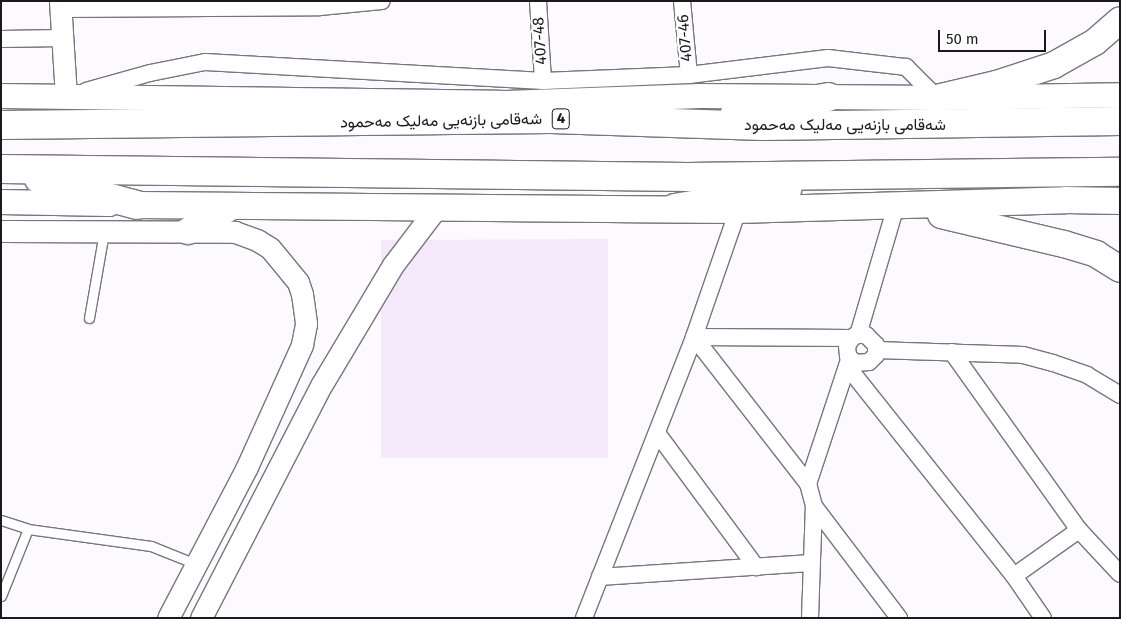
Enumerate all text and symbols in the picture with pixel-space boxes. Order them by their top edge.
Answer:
street label: 407-46 [673,13,697,63]
street label: 407-48 [529,16,551,66]
scale bar [941,20,1048,52]
text: 50 m [946,30,979,48]
road number: 4 [551,106,571,132]
street label: شەقامی بازنەیی مەلیک مەحمود [340,110,542,132]
street label: شەقامی بازنەیی مەلیک مەحمود [744,115,946,135]

